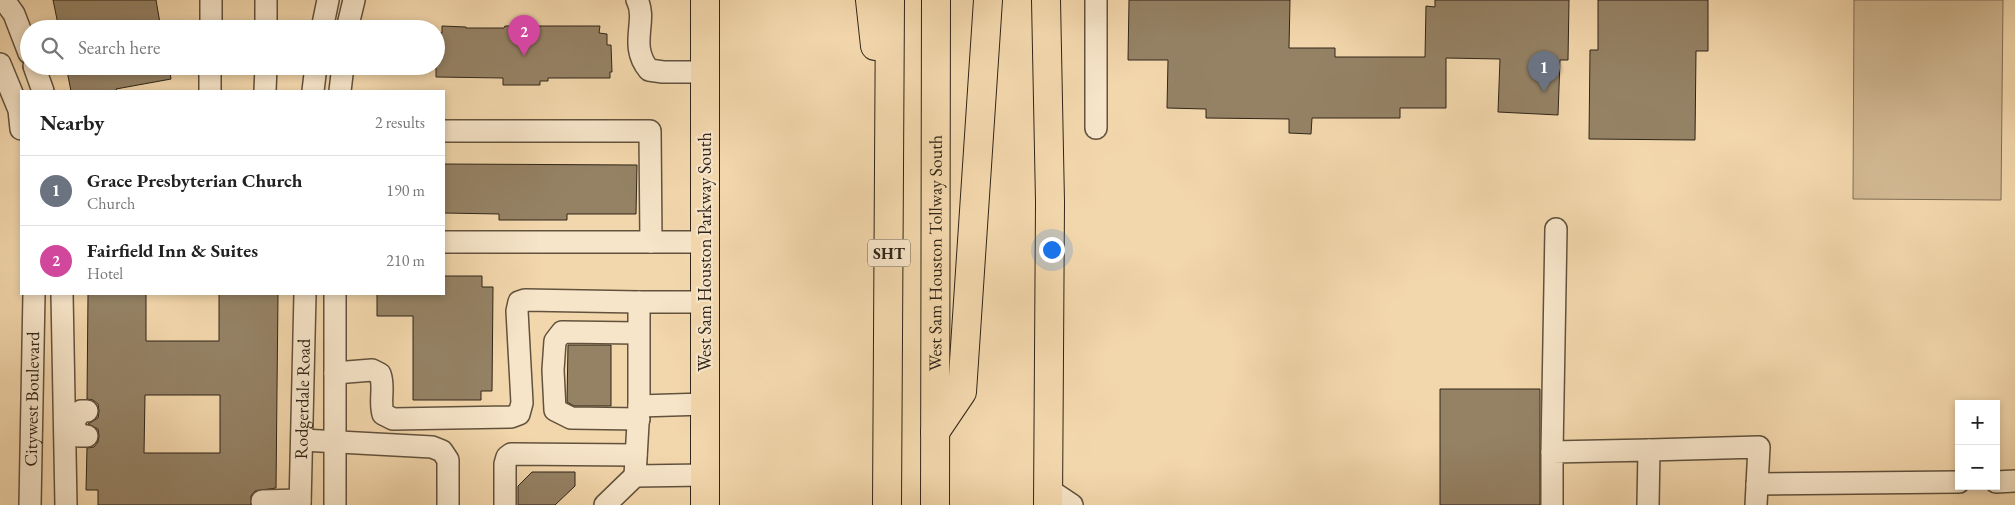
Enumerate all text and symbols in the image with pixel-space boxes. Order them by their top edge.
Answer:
pin: 2 [508,15,540,56]
search box [20,20,445,75]
icon: search [38,34,66,62]
text: Search here [78,35,160,60]
pin: 1 [1528,51,1560,92]
text: Nearby [40,109,104,136]
text: 2 results [375,112,425,133]
street label: West Sam Houston Parkway South [693,132,716,372]
street label: West Sam Houston Tollway South [923,135,947,371]
text: Grace Presbyterian Church [87,168,302,193]
text: 1 [52,180,60,201]
text: 190 m [386,180,425,201]
text: Church [87,193,135,214]
your location [1039,237,1065,263]
text: Fairfield Inn & Suites [87,238,258,263]
road number: SHT [868,240,910,266]
text: 2 [52,250,60,271]
text: 210 m [386,250,425,271]
text: Hotel [87,263,123,284]
street label: Citywest Boulevard [19,330,44,467]
street label: Rodgerdale Road [289,338,315,460]
map controls [1955,400,2000,490]
button: + [1955,400,2000,445]
button: − [1955,445,2000,490]

